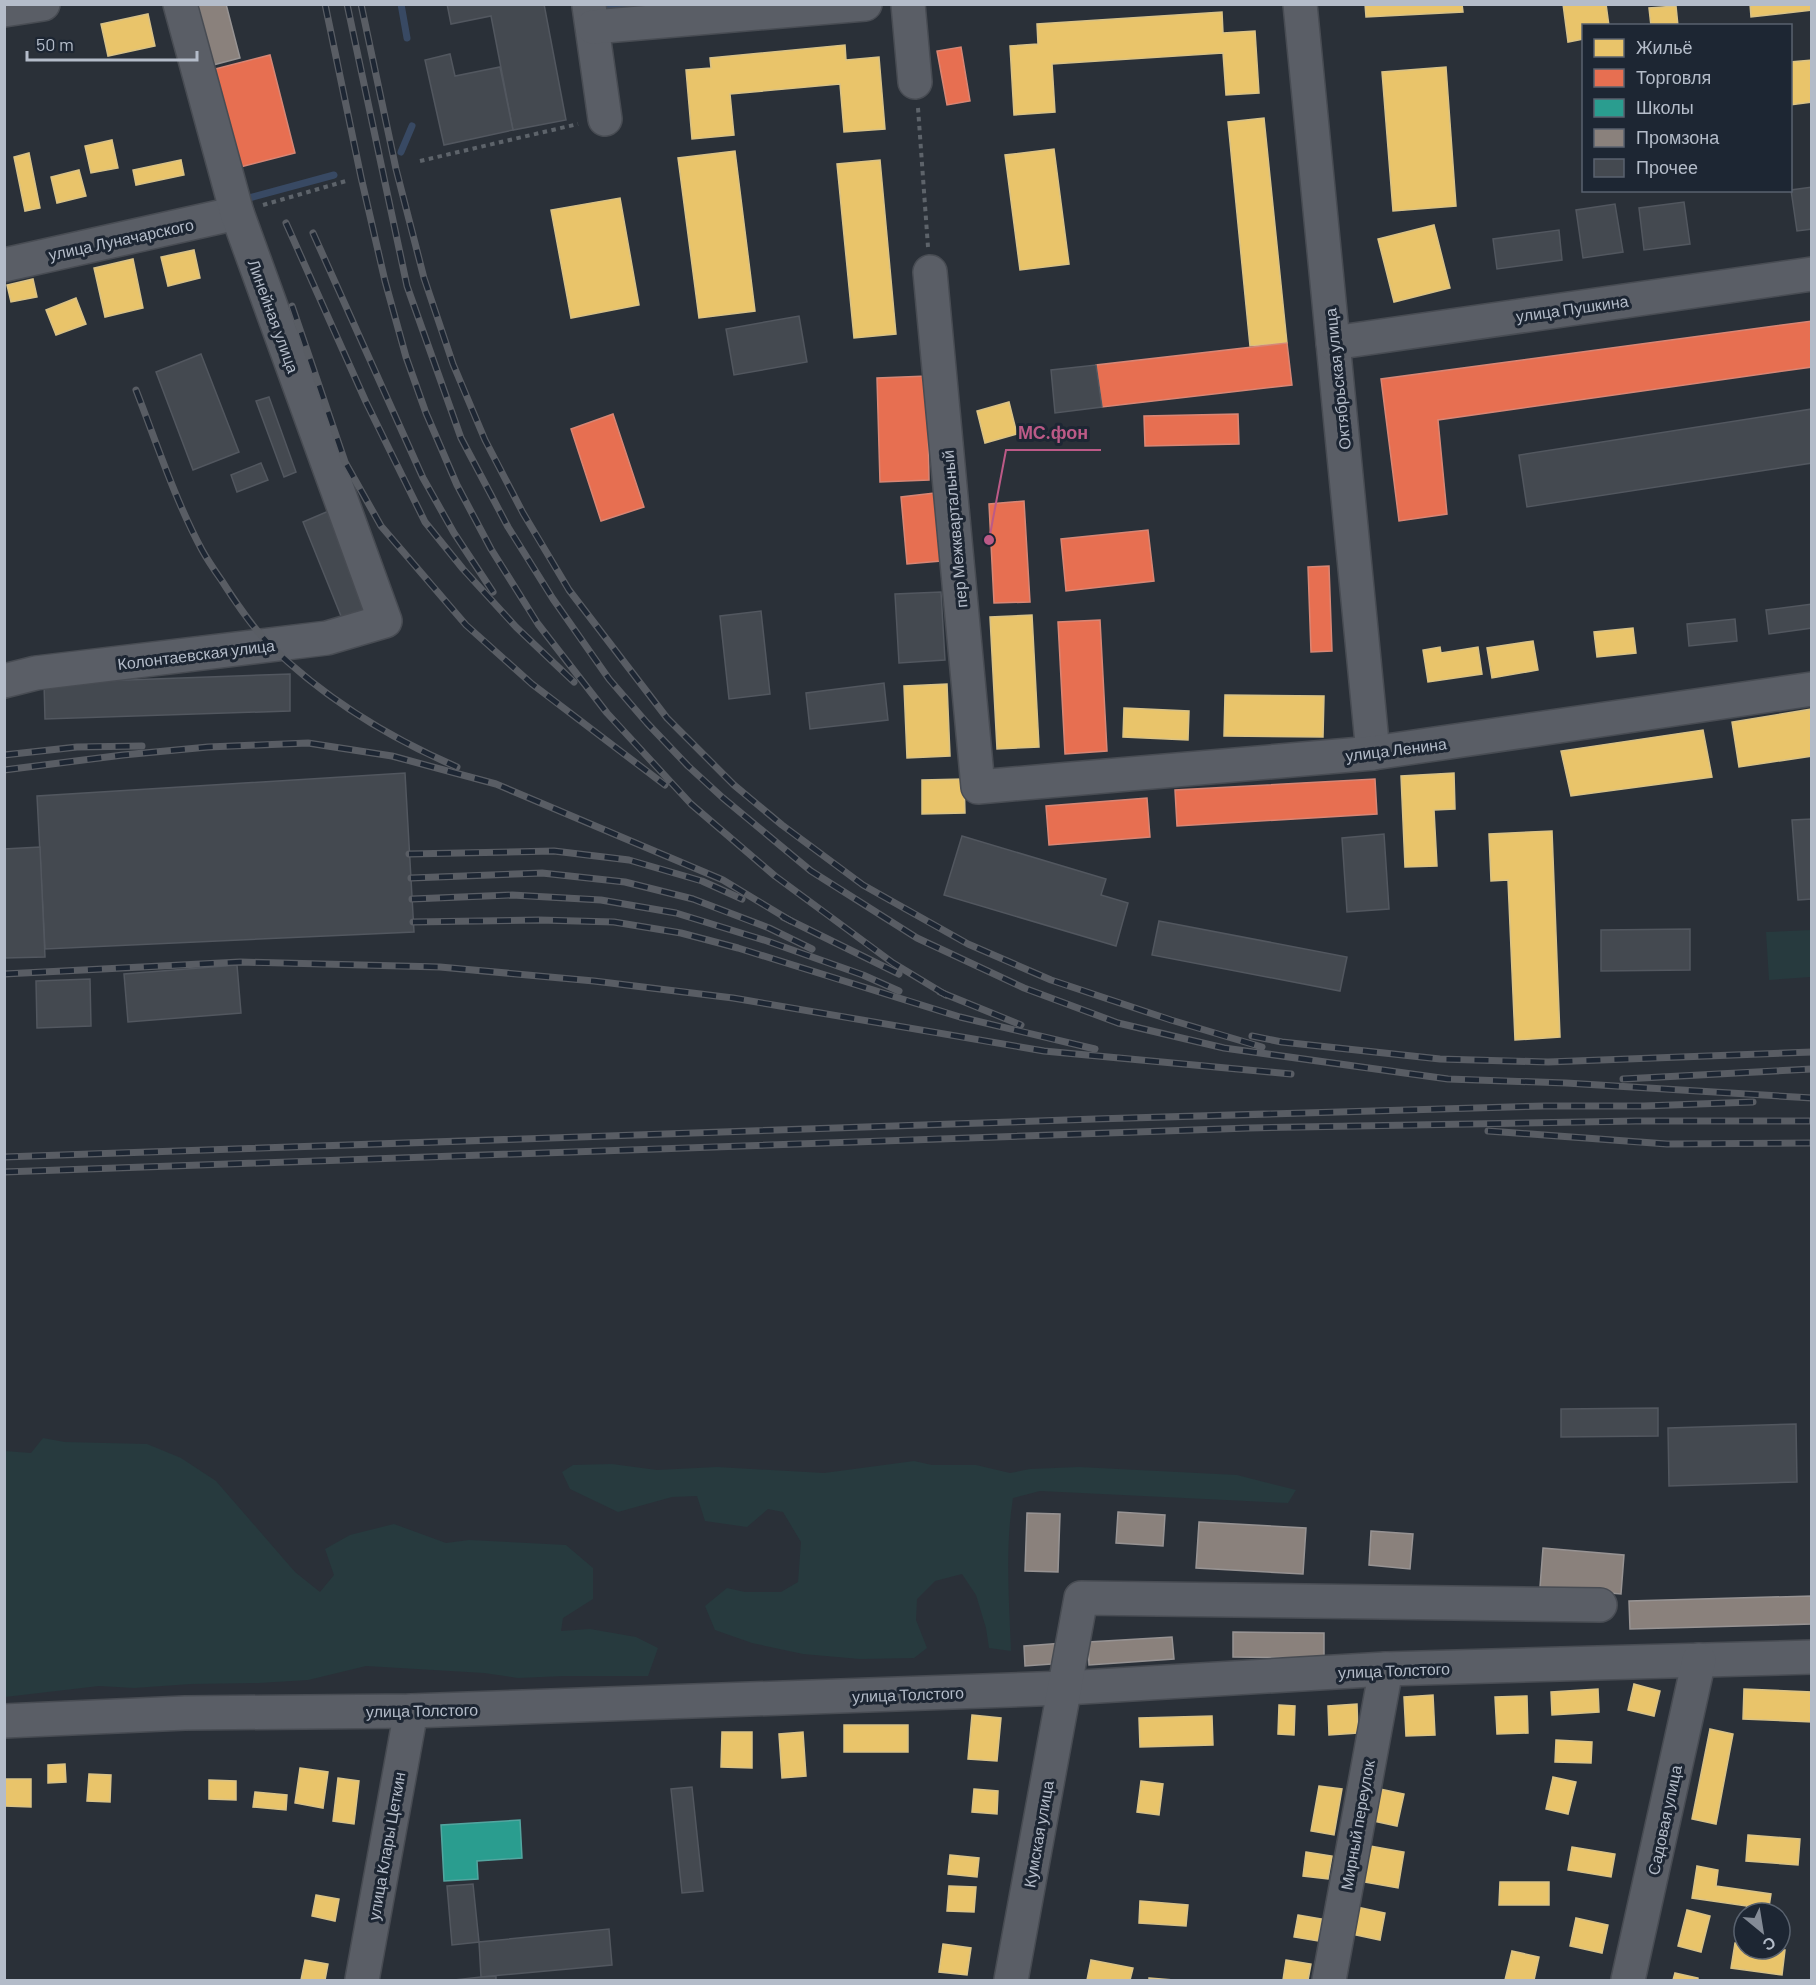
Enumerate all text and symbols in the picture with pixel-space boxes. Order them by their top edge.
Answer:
scale bar [27,24,196,62]
legend [1582,24,1792,192]
text: 50 m [36,33,74,55]
text: Жильё [1636,36,1693,58]
text: Торговля [1636,66,1711,88]
text: Школы [1636,96,1694,118]
text: Промзона [1636,126,1720,148]
text: Прочее [1636,156,1698,178]
street label: улица Луначарского [47,214,195,264]
street label: Линейная улица [245,257,303,376]
street label: улица Пушкина [1515,291,1629,325]
street label: Октябрьская улица [1320,307,1354,451]
callout: МС.фон [1006,414,1101,450]
text: МС.фон [1018,421,1088,443]
street label: пер Межквартальный [938,449,970,609]
street label: Колонтаевская улица [116,635,276,673]
street label: улица Ленина [1344,733,1448,765]
street label: улица Толстого [1338,1659,1450,1681]
street label: улица Толстого [852,1683,964,1705]
street label: улица Толстого [366,1700,478,1720]
street label: Мирный переулок [1336,1757,1378,1892]
street label: Садовая улица [1643,1763,1685,1877]
street label: улица Клары Цеткин [364,1770,408,1922]
street label: Кумская улица [1019,1779,1057,1889]
north arrow [1732,1901,1792,1961]
text: С [1760,1933,1780,1956]

